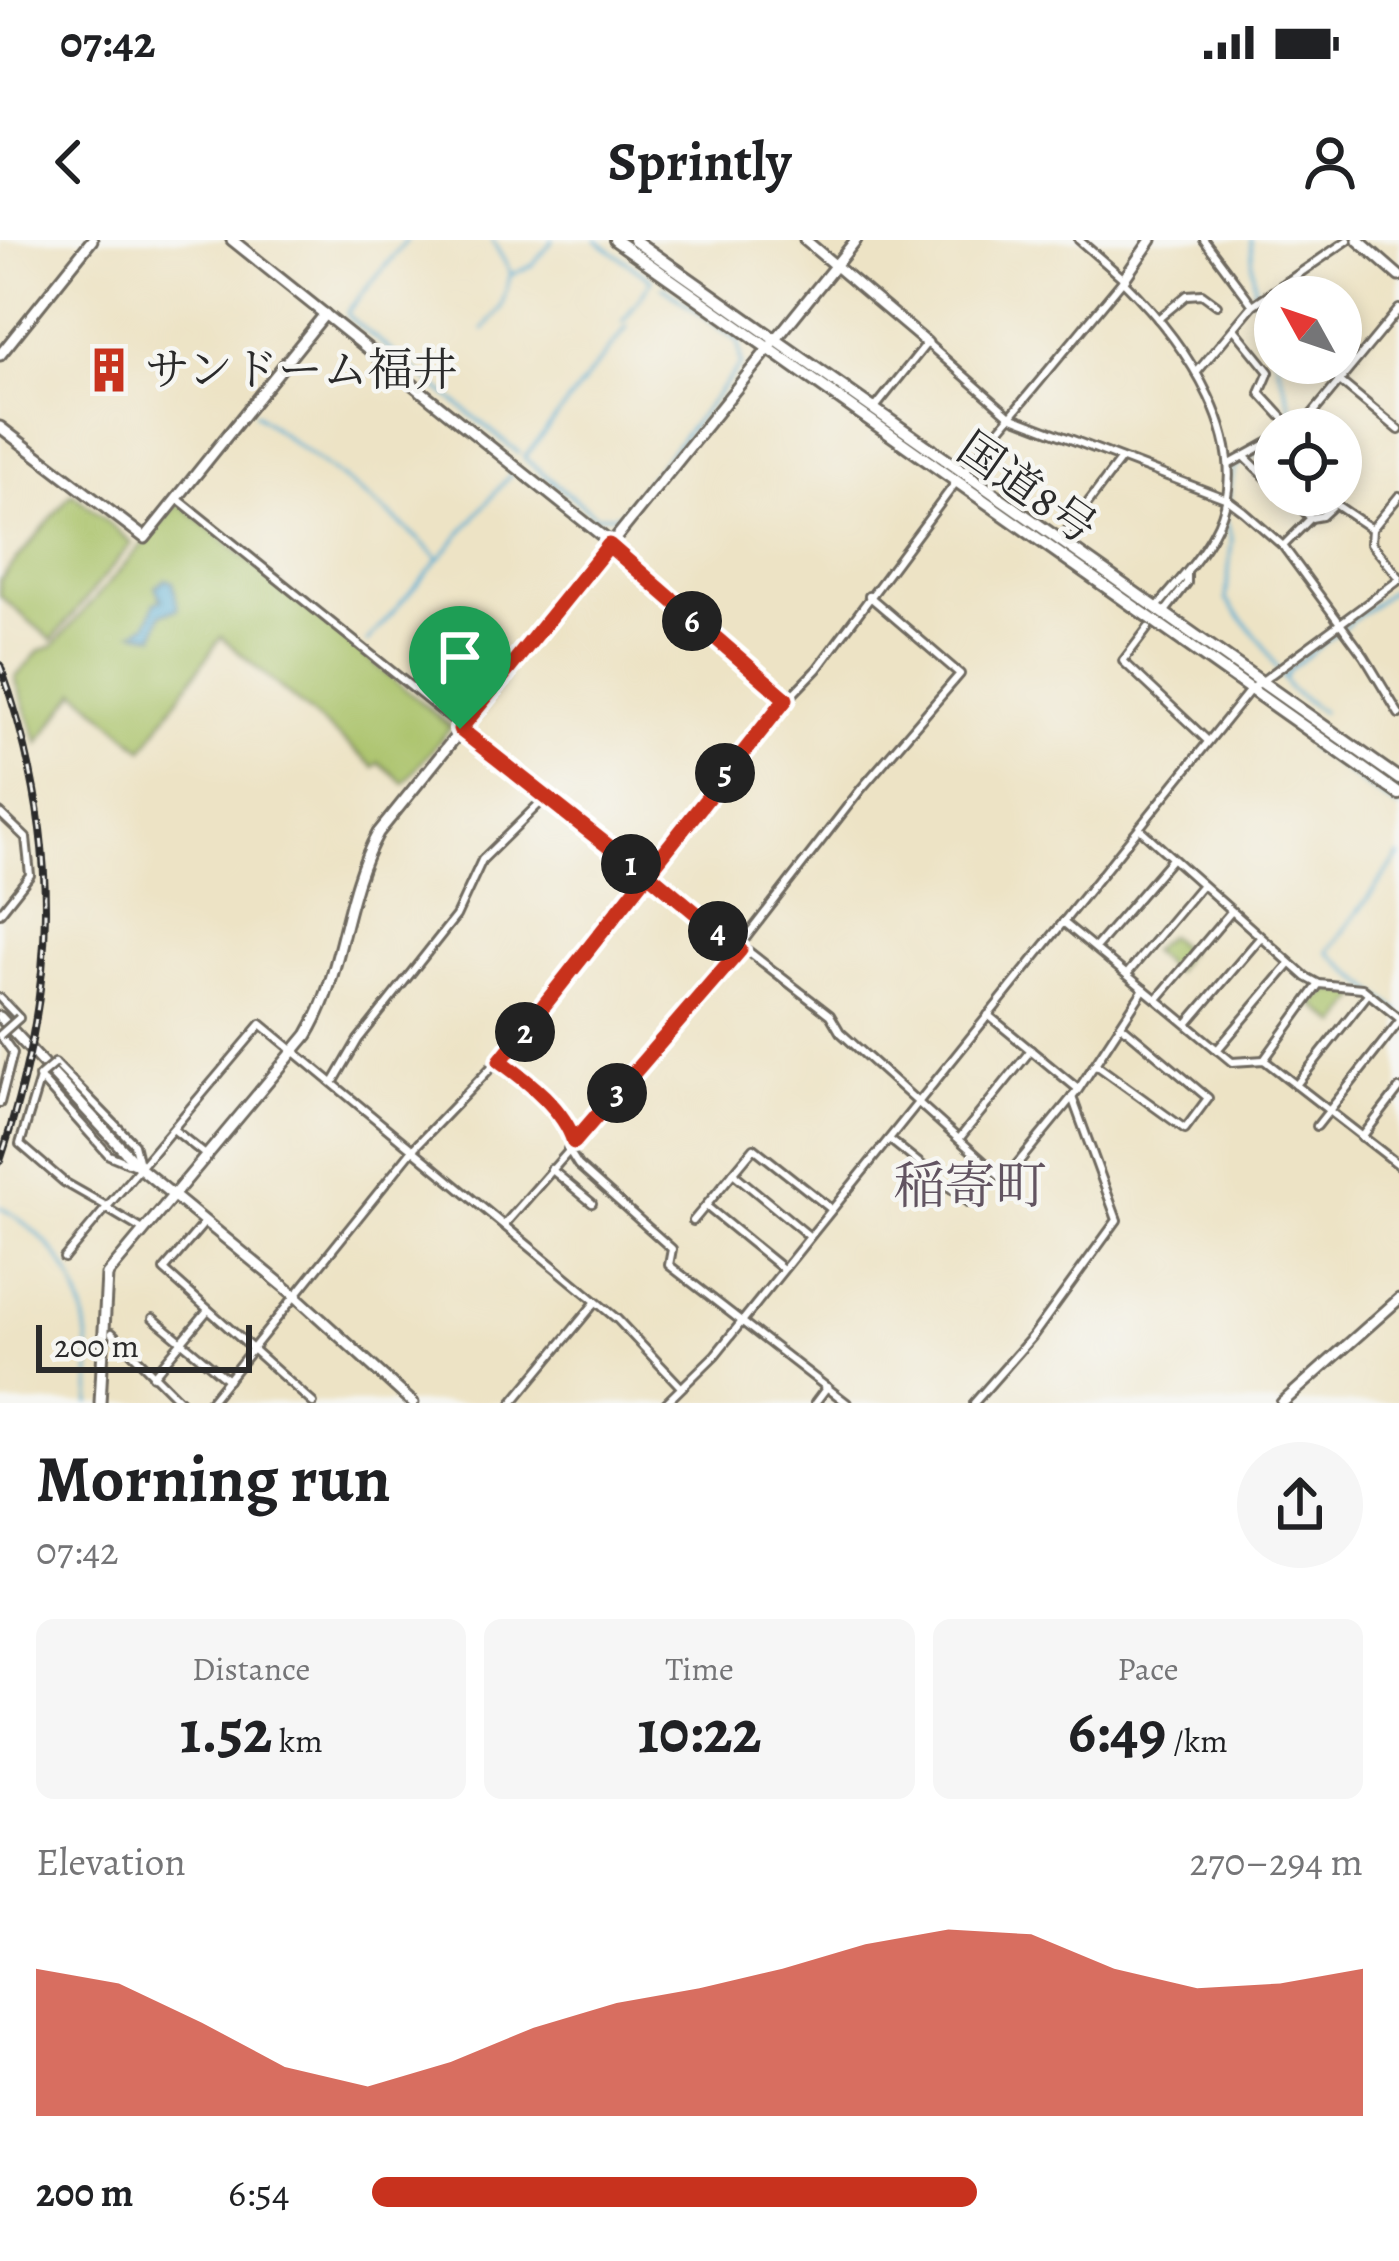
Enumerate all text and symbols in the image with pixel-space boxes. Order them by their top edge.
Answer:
text: 07:42 [60,11,155,73]
text: Sprintly [608,125,791,199]
icon: back [36,129,102,195]
icon: person [1297,129,1363,195]
north arrow [1254,276,1362,384]
map controls [1254,276,1362,516]
place label: サンドーム福井 [145,339,458,401]
building icon: サンドーム福井 [84,345,134,395]
button: locate [1254,408,1362,516]
street label: 国道8号 [945,418,1109,558]
pin: 6 [662,591,722,651]
text: 6 [684,598,700,643]
pin [409,606,511,729]
icon: arrive [427,624,493,690]
pin: 5 [695,743,755,803]
text: 5 [718,750,732,795]
pin: 1 [601,834,661,894]
text: 1 [625,841,637,886]
pin: 4 [688,901,748,961]
text: 4 [710,908,726,953]
pin: 2 [495,1002,555,1062]
text: 2 [517,1009,533,1054]
pin: 3 [587,1063,647,1123]
text: 3 [610,1070,624,1115]
district label: 稲寄町 [893,1151,1047,1221]
scale bar [36,1319,252,1372]
text: 200 m [54,1323,139,1368]
text: Morning run [36,1434,391,1524]
button: share [1237,1442,1363,1568]
text: 07:42 [36,1524,119,1577]
text: Distance [192,1646,310,1691]
text: Time [665,1646,734,1691]
text: Pace [1117,1646,1178,1691]
text: 1.52 [180,1691,272,1773]
text: 10:22 [638,1691,761,1773]
text: 6:49 [1068,1691,1166,1773]
text: km [272,1718,323,1763]
text: /km [1166,1718,1228,1763]
text: Elevation [36,1835,186,1888]
text: 270–294 m [1189,1835,1363,1888]
text: 200 m [36,2166,134,2219]
text: 6:54 [228,2166,290,2219]

